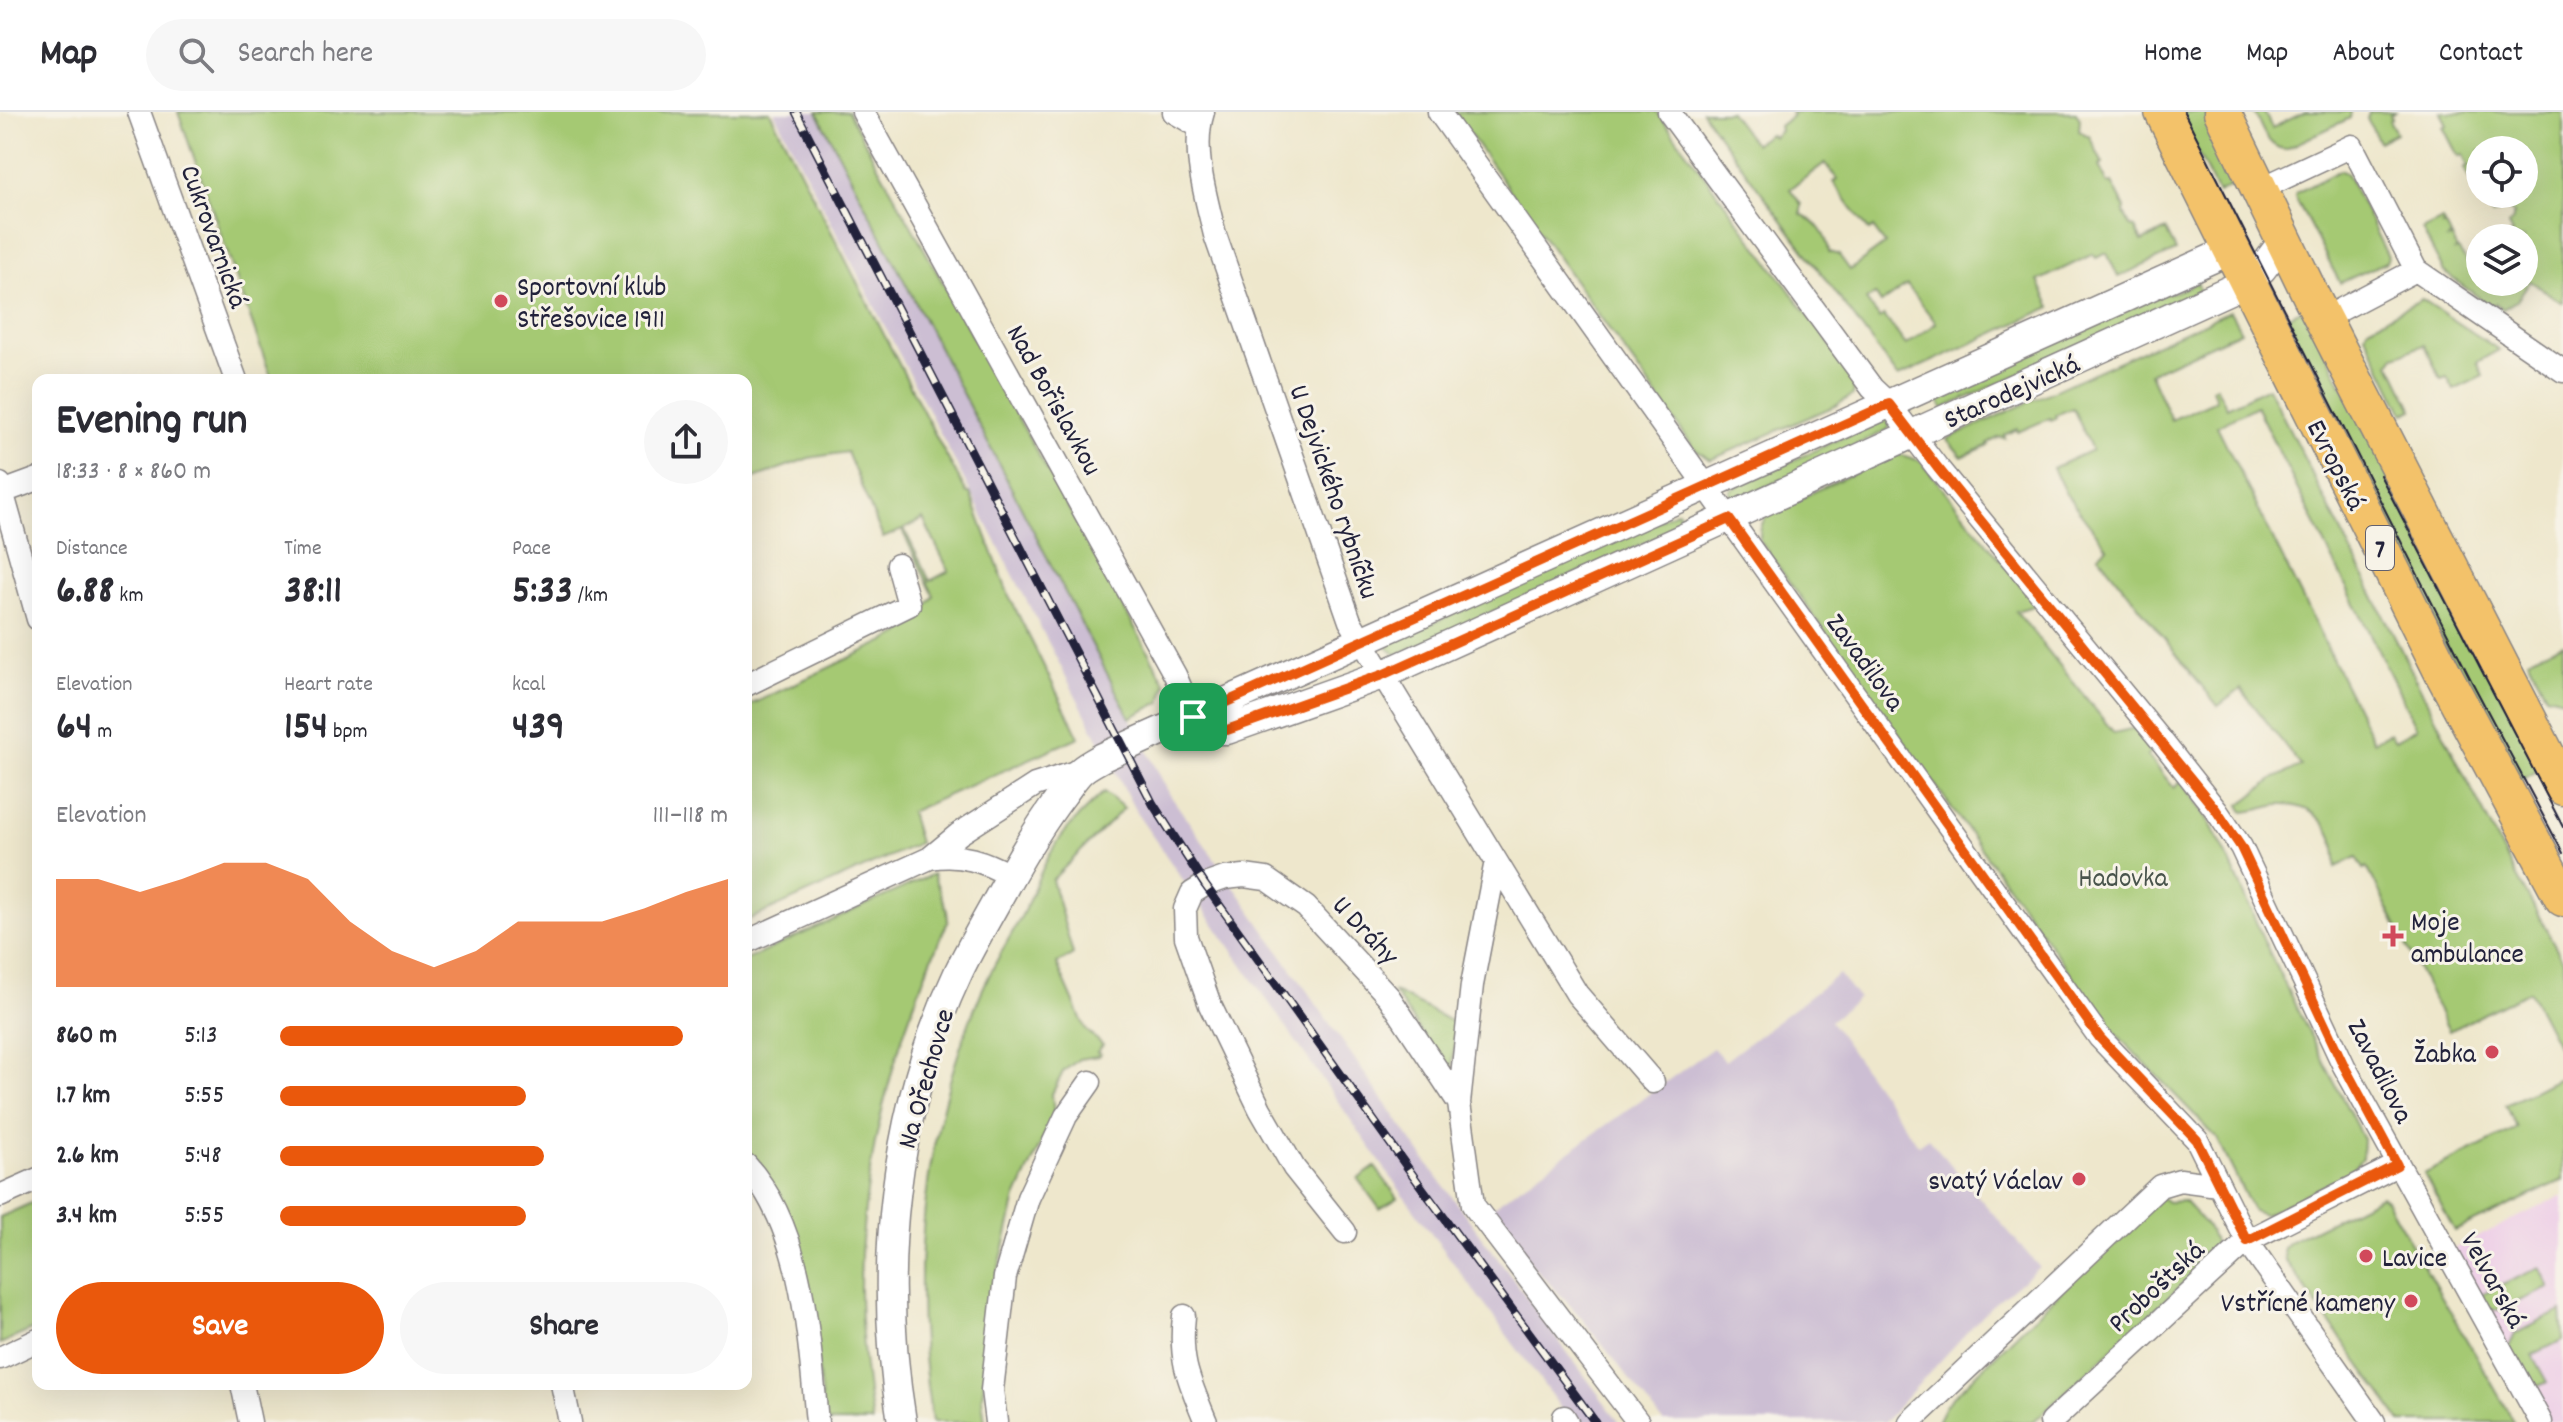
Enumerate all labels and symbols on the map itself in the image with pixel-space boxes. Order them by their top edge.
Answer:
street label: Cukrovarnická [167,160,256,315]
place label: Sportovní klub Střešovice 1911 [517,270,666,342]
marker: Sportovní klub Střešovice 1911 [492,292,510,310]
street label: Nad Bořislavkou [994,319,1110,484]
street label: Starodejvická [1939,347,2087,442]
street label: U Dejvického rybníčku [1276,380,1387,605]
street label: Evropská [2294,414,2373,519]
road number: 7 [2366,526,2394,570]
street label: Zavadilova [1814,607,1913,722]
pin [1159,683,1227,751]
park label: Hadovka [2078,861,2169,901]
street label: U Dráhy [1320,888,1407,977]
place label: Moje ambulance [2411,905,2524,977]
marker: Moje ambulance [2382,925,2404,947]
street label: Na Ořechovce [890,1005,968,1154]
street label: Zavadilova [2334,1013,2421,1132]
place label: Žabka [2414,1037,2477,1077]
marker: Žabka [2483,1043,2501,1061]
place label: svatý Václav [1928,1164,2063,1204]
marker: svatý Václav [2070,1170,2088,1188]
street label: Velvarská [2448,1226,2534,1337]
street label: Proboštská [2101,1233,2216,1344]
place label: Lavice [2382,1241,2447,1281]
marker: Lavice [2357,1247,2375,1265]
place label: Vstřícné kameny [2221,1286,2396,1326]
marker: Vstřícné kameny [2402,1292,2420,1310]

